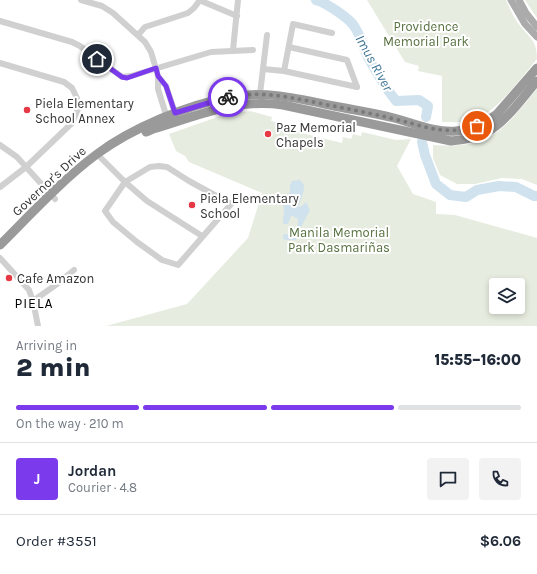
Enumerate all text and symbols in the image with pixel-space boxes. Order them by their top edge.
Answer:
park label: Providence Memorial Park [383,19,469,49]
water label: Imus River [352,32,397,95]
pin [80,42,114,76]
icon: home [86,48,108,70]
courier [208,77,248,117]
icon: bike [217,86,239,108]
place label: Piela Elementary School Annex [35,96,134,126]
marker: Piela Elementary School Annex [22,105,32,115]
pin [460,109,494,143]
icon: bag [466,115,488,137]
place label: Paz Memorial Chapels [276,120,356,150]
marker: Paz Memorial Chapels [263,129,273,139]
street label: Governor's Drive [9,143,89,219]
place label: Piela Elementary School [200,191,299,221]
marker: Piela Elementary School [187,200,197,210]
park label: Manila Memorial Park Dasmariñas [288,225,390,255]
place label: Cafe Amazon [17,271,94,286]
marker: Cafe Amazon [4,273,14,283]
map controls [489,278,525,314]
button: layers [489,278,525,314]
district label: PIELA [14,295,54,312]
text: Arriving in [16,338,77,353]
text: 15:55–16:00 [435,351,521,369]
text: 2 min [16,352,91,383]
text: On the way · 210 m [16,416,124,431]
button: chat [427,458,469,500]
button: phone [479,458,521,500]
text: Jordan [68,462,116,480]
text: J [34,470,40,488]
text: Courier · 4.8 [68,480,137,495]
text: Order #3551 [16,532,97,550]
text: $6.06 [480,532,521,550]

